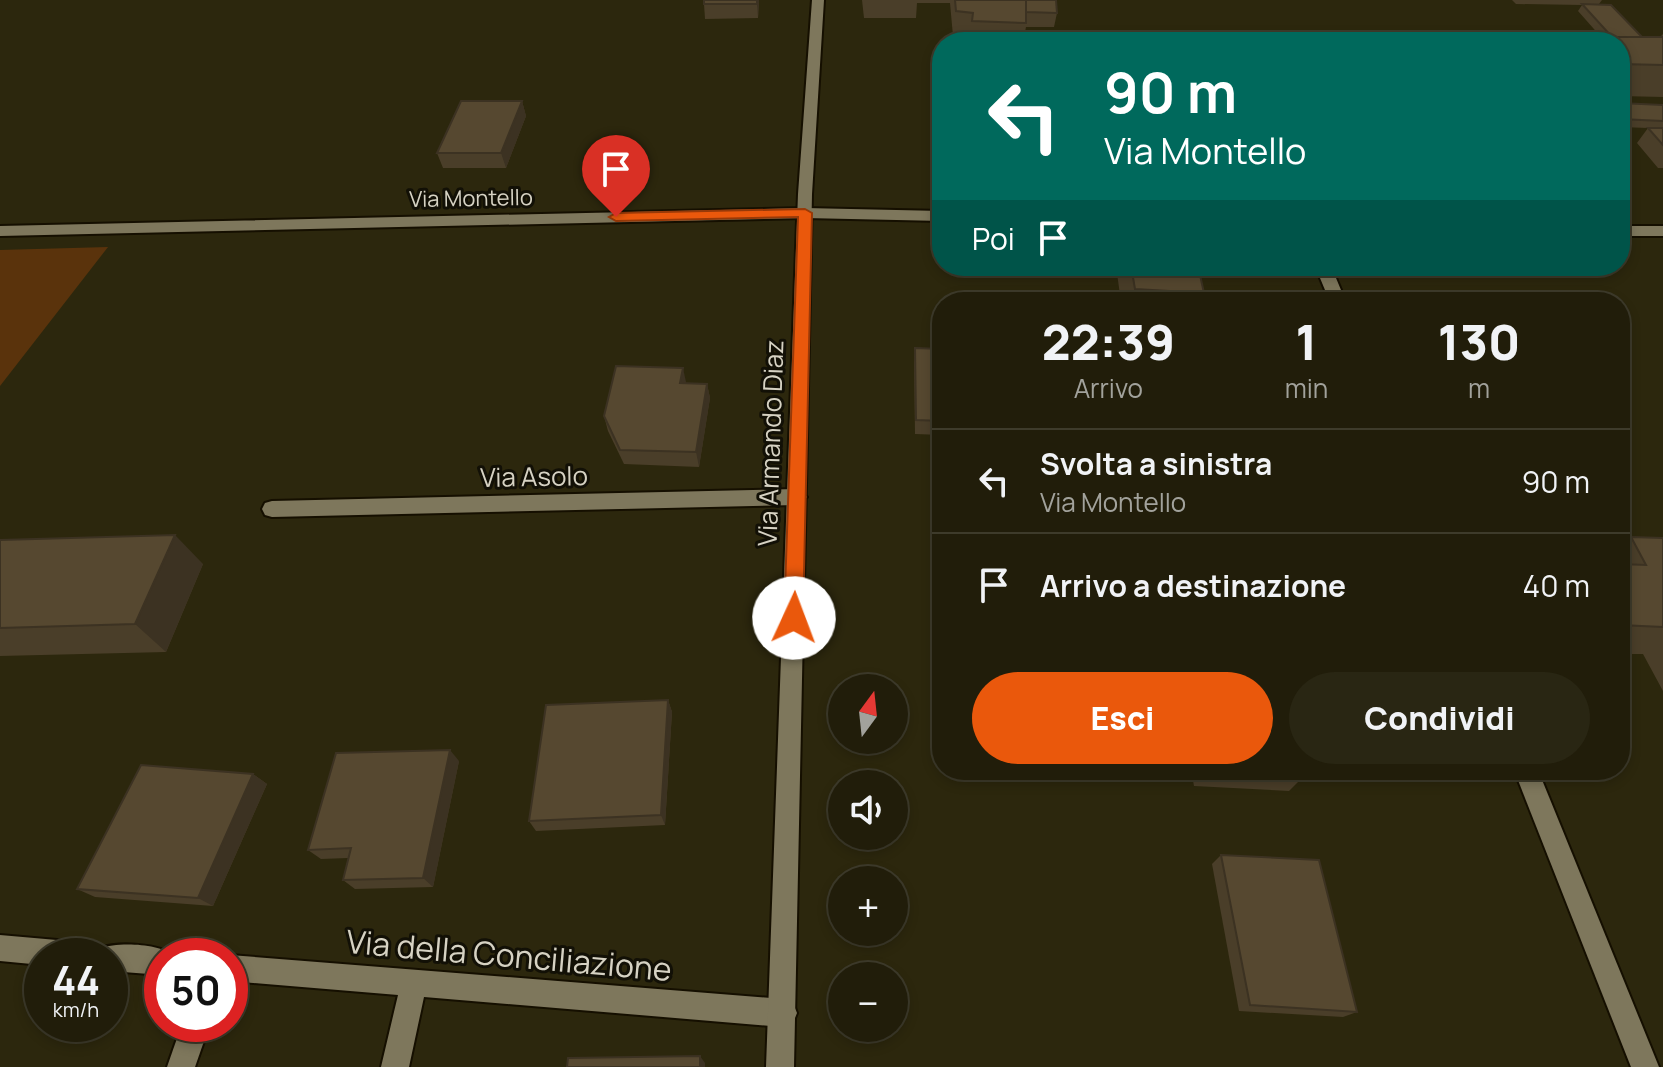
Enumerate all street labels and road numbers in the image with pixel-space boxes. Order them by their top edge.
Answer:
street label: Via Montello [409,182,533,214]
street label: Via Armando Diaz [748,339,792,547]
street label: Via Asolo [480,457,588,495]
street label: Via della Conciliazione [345,919,673,991]

